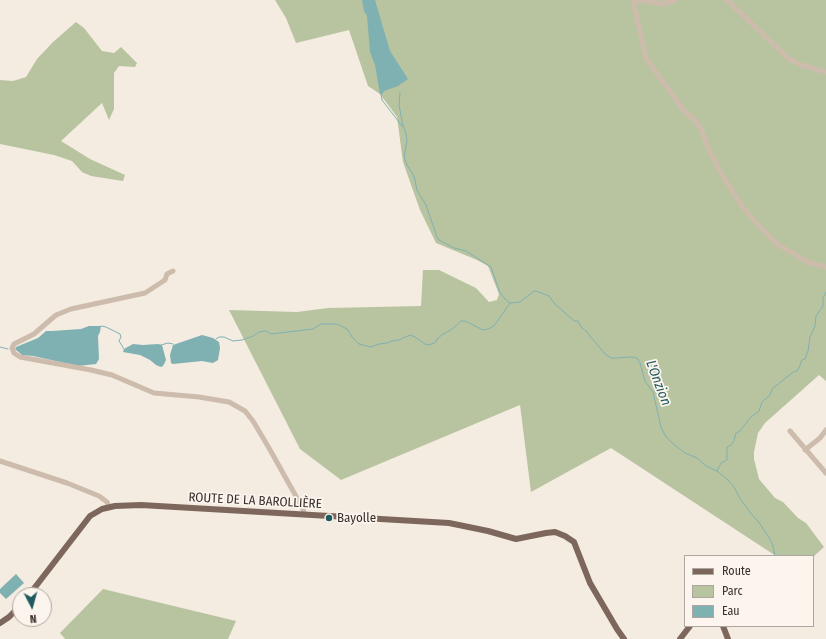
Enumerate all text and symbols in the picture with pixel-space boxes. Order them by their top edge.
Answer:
water label: L'Onzion [642,358,674,408]
street label: ROUTE DE LA BAROLLIÈRE [188,490,322,512]
place label: Bayolle [337,510,376,526]
marker: Bayolle [324,513,334,523]
legend [684,555,814,627]
text: Route [722,564,751,578]
text: Parc [722,584,743,598]
north arrow [12,587,52,627]
text: Eau [722,604,740,618]
text: N [29,612,37,625]

